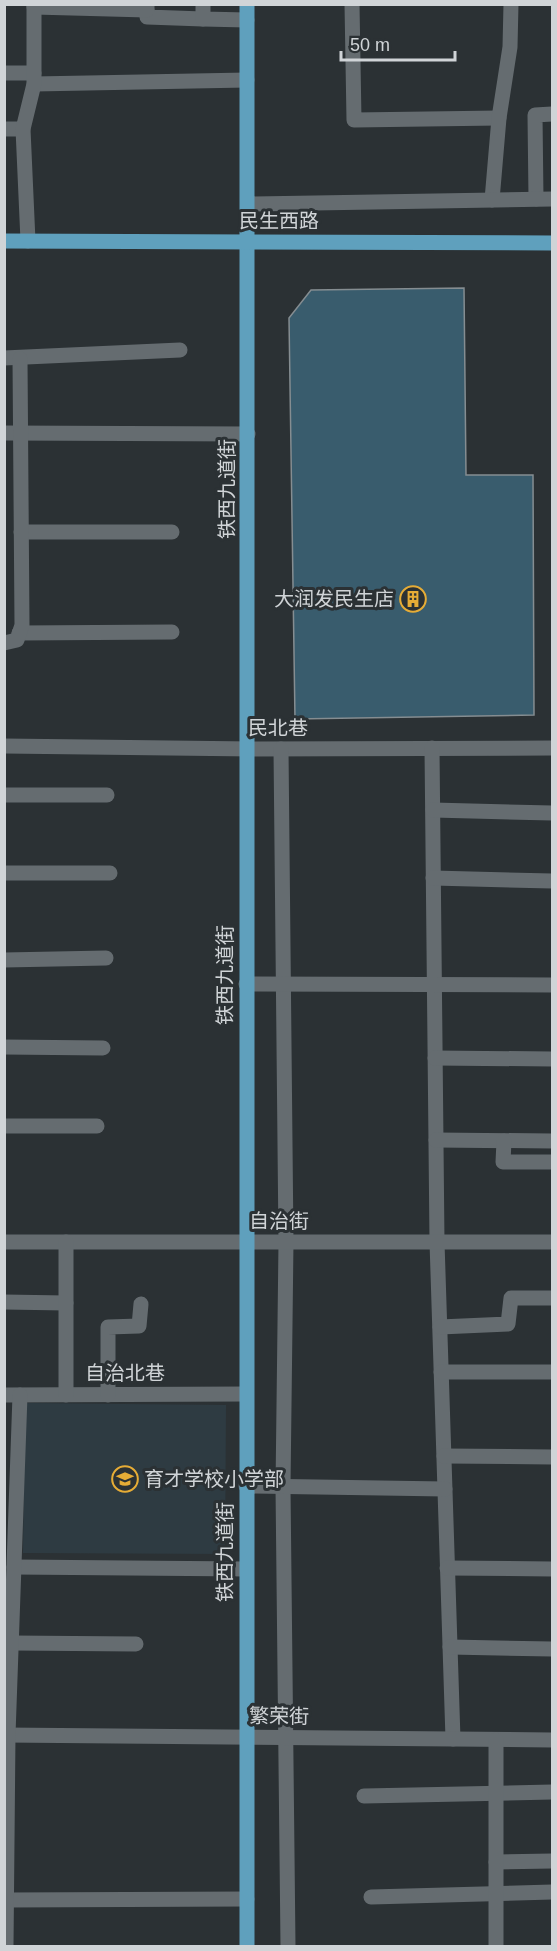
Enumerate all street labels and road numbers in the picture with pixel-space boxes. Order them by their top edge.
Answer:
street label: 民生西路 [239,210,319,232]
street label: 铁西九道街 [216,439,238,539]
street label: 民北巷 [248,717,308,739]
street label: 铁西九道街 [214,925,236,1025]
street label: 自治街 [249,1210,309,1232]
street label: 自治北巷 [85,1362,165,1384]
street label: 铁西九道街 [214,1502,236,1602]
street label: 繁荣街 [249,1704,309,1728]

